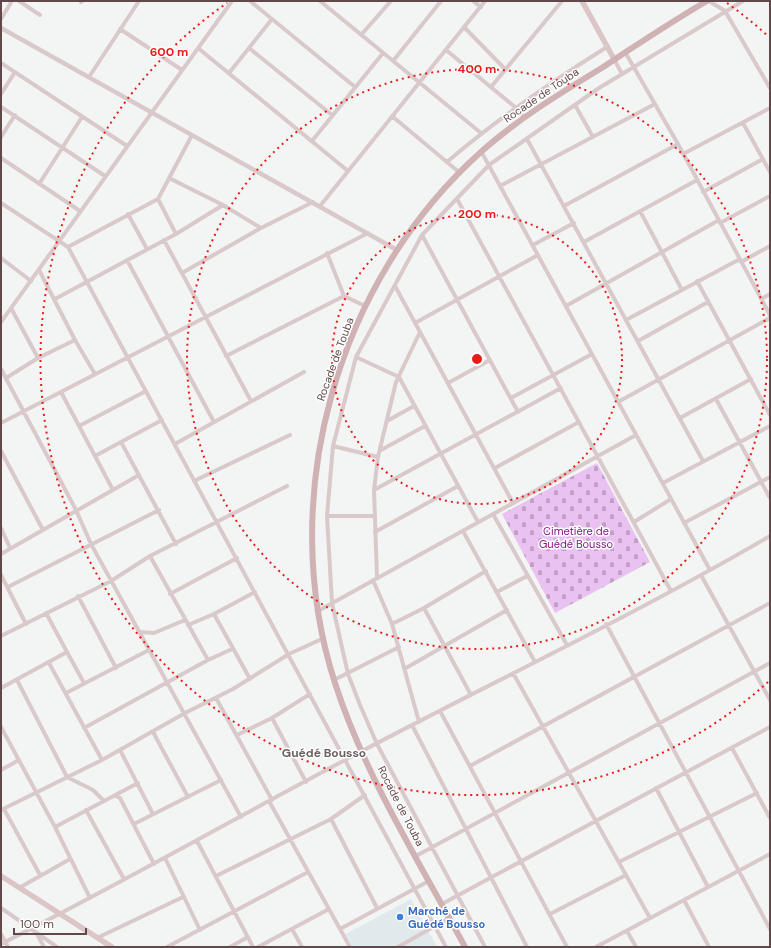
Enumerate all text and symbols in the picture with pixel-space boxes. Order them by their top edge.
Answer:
text: 600 m [150,44,188,60]
text: 400 m [458,61,496,77]
street label: Rocade de Touba [501,65,581,125]
text: 200 m [458,206,496,222]
street label: Rocade de Touba [313,315,357,403]
centre of rings [470,352,484,366]
park label: Cimetière de Guédé Bousso [539,524,613,551]
district label: Guédé Bousso [282,745,366,761]
street label: Rocade de Touba [375,764,427,848]
place label: Marché de Guédé Bousso [408,904,486,931]
scale bar [14,910,86,936]
marker: Marché de Guédé Bousso [395,912,405,922]
text: 100 m [20,916,54,932]

